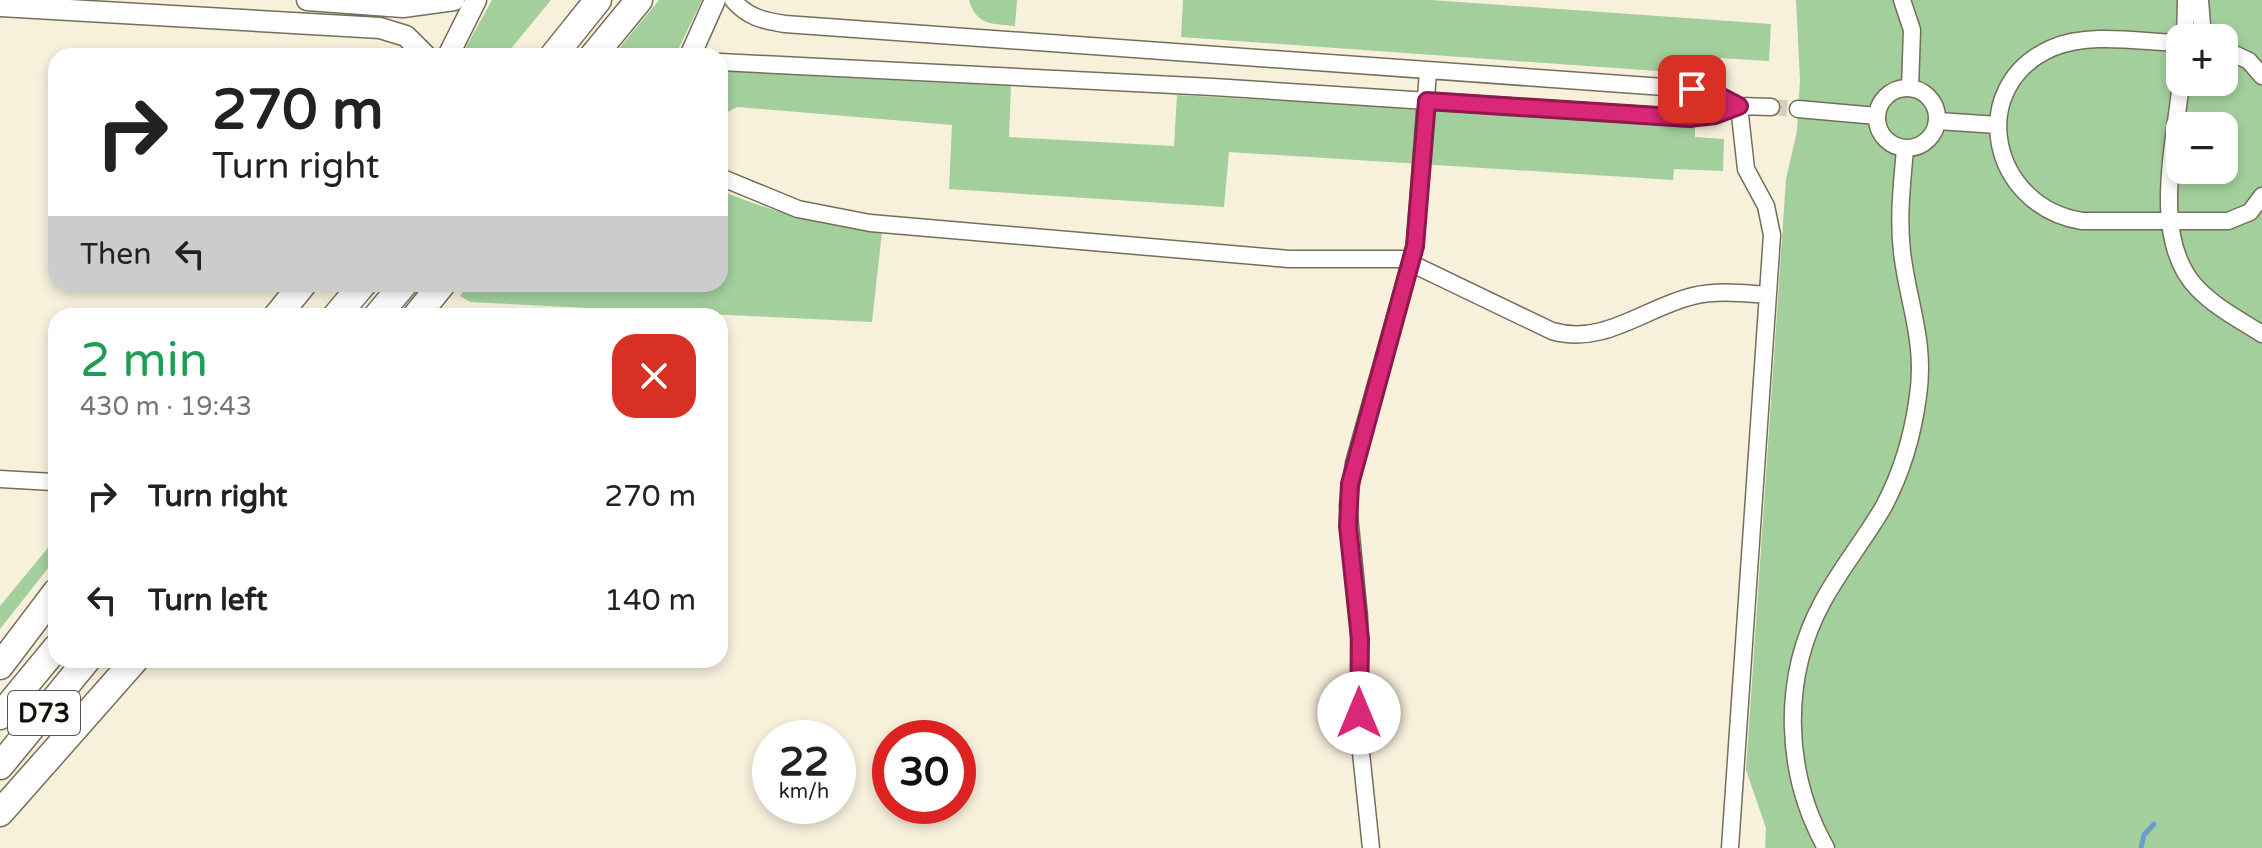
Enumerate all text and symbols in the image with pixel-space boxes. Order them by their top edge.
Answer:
map controls [2166,24,2238,184]
button: + [2166,24,2238,96]
pin [1658,55,1726,123]
icon: arrive [1670,67,1714,111]
text: 270 m [212,77,383,144]
icon: right [80,80,184,184]
button: − [2166,112,2238,184]
text: Turn right [212,145,379,188]
icon: left [168,232,212,276]
text: Then [80,236,152,273]
text: 2 min [80,332,208,390]
button: close [612,334,696,418]
text: 430 m · 19:43 [80,391,252,422]
icon: right [80,474,124,518]
text: Turn right [148,478,288,515]
text: 270 m [604,478,696,515]
icon: left [80,578,124,622]
text: Turn left [148,582,267,619]
text: 140 m [604,582,696,619]
position arrow [1317,671,1401,755]
road number: D73 [8,691,80,735]
speed limit sign: 30 [872,720,976,824]
text: 22 [779,738,829,786]
text: km/h [779,780,829,804]

